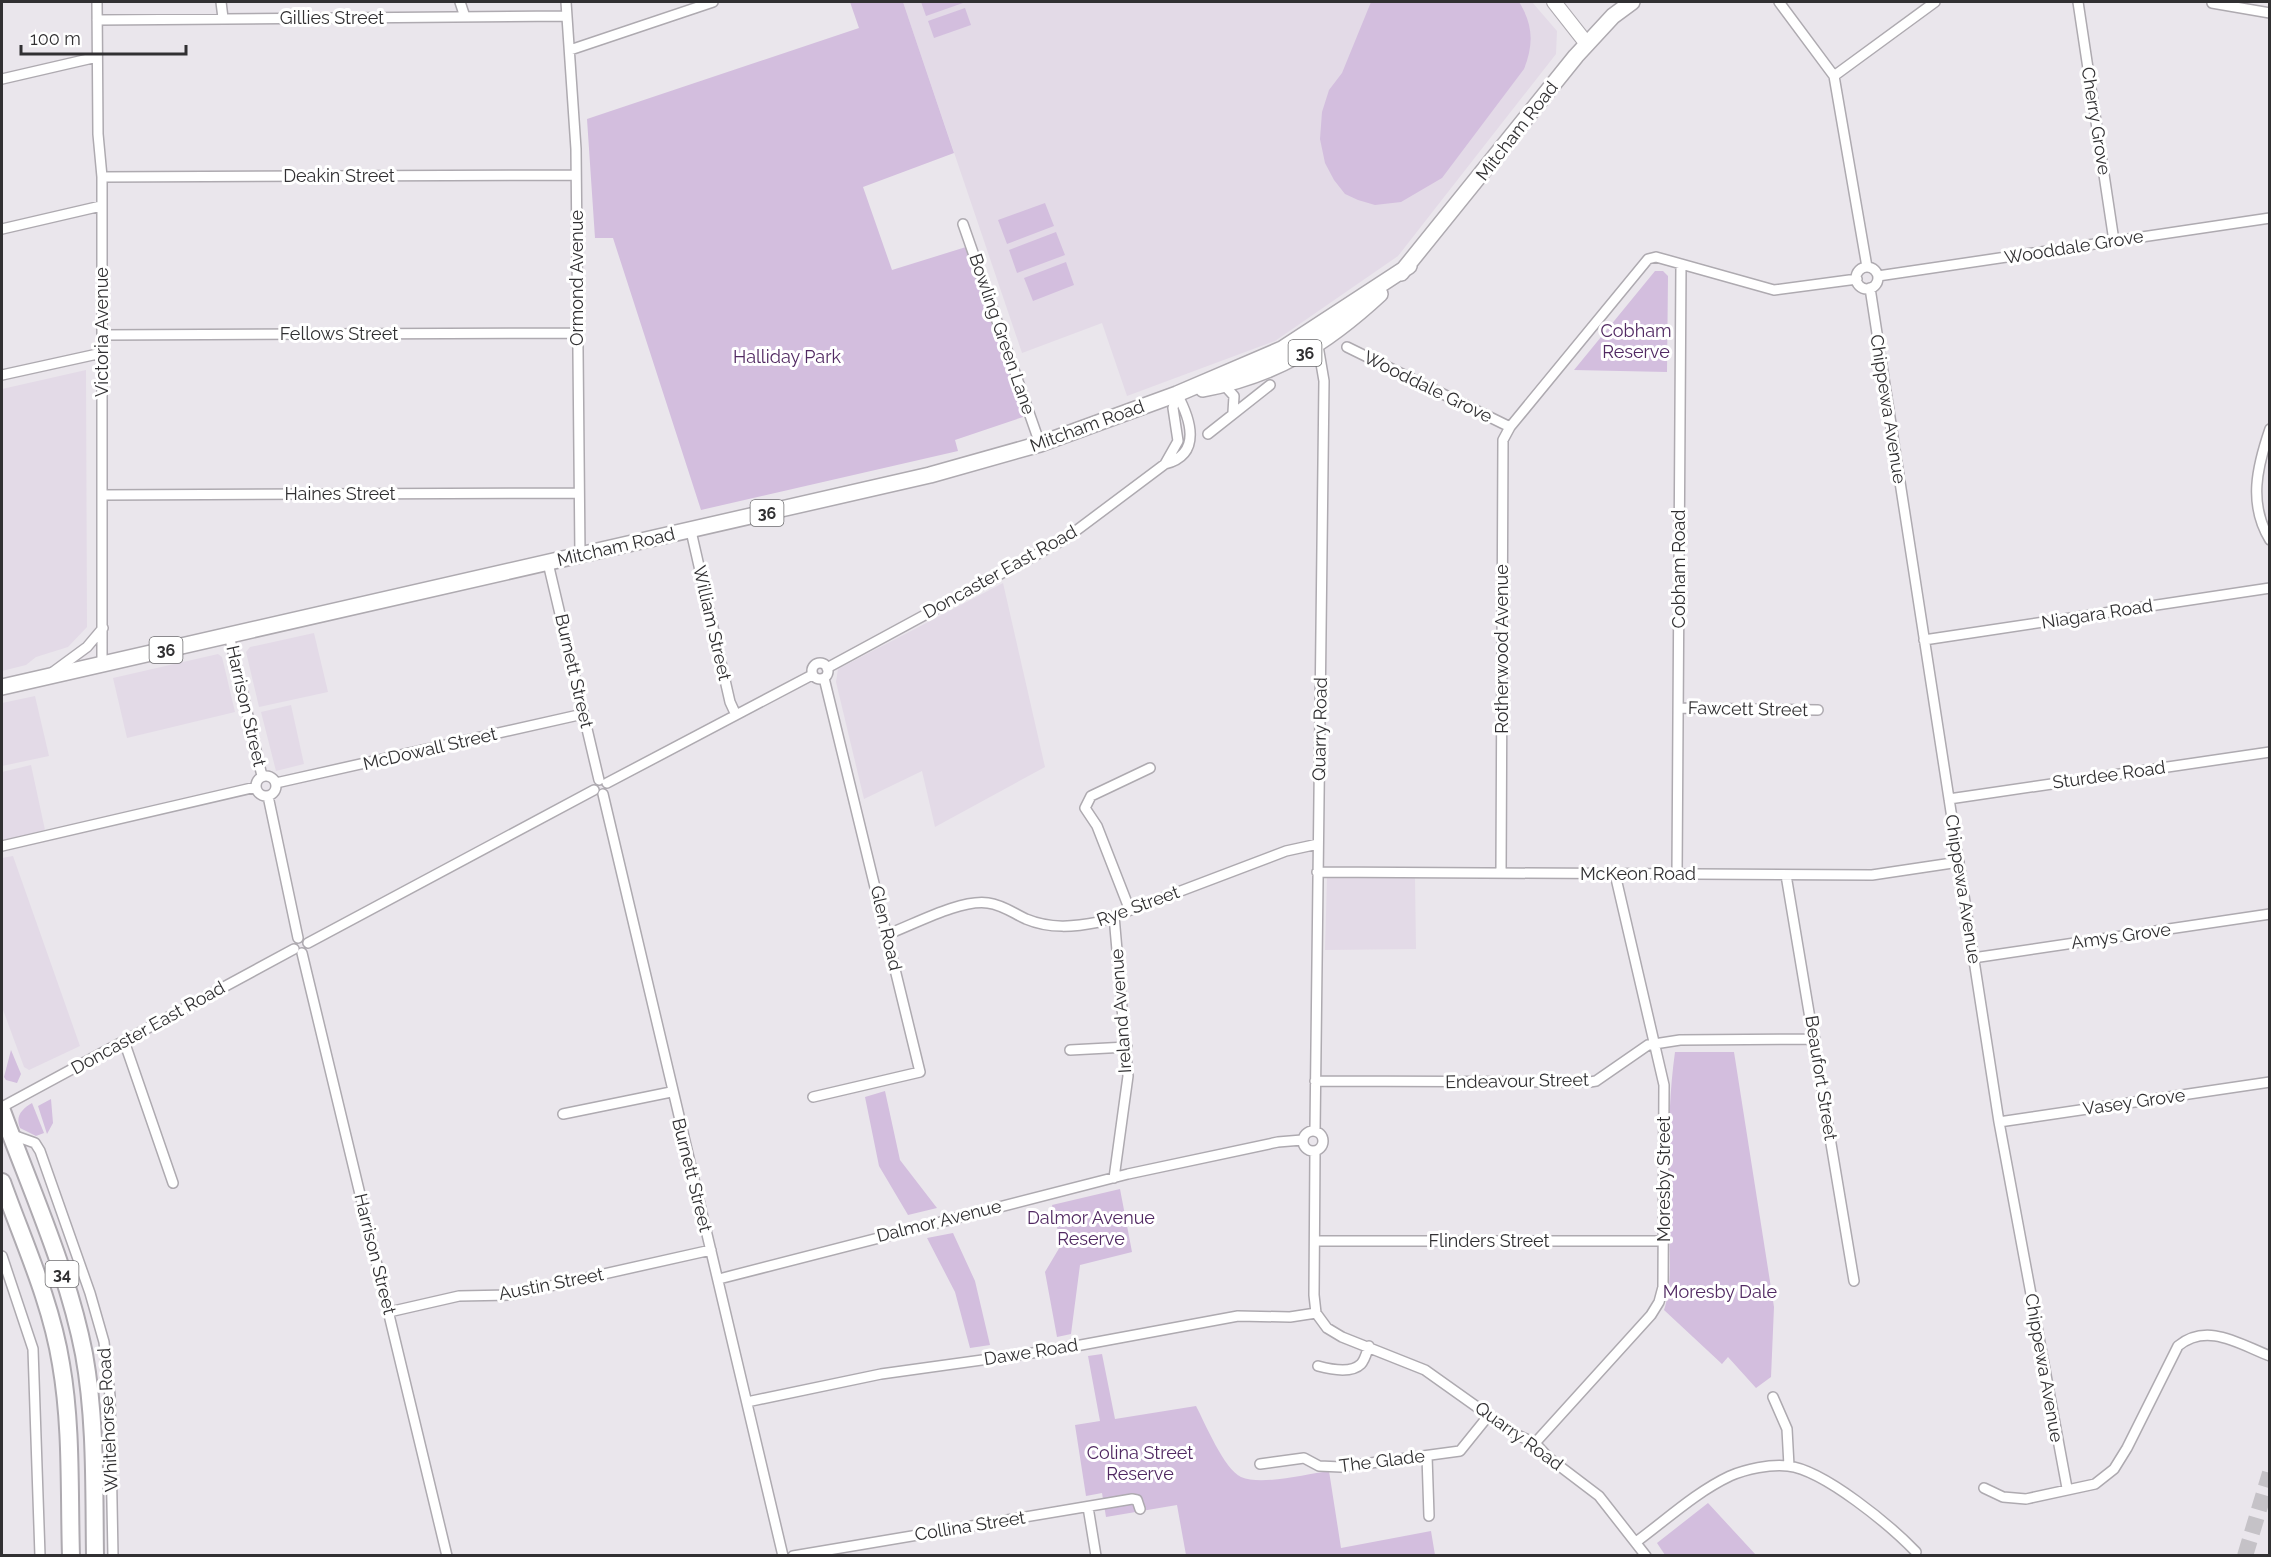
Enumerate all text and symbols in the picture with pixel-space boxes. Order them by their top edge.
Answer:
street label: Gillies Street [280,7,384,28]
scale bar [21,18,186,56]
text: 100 m [30,28,81,49]
street label: Cherry Grove [2078,65,2115,177]
street label: Mitcham Road [1471,77,1562,184]
street label: Deakin Street [283,165,395,186]
street label: Ormond Avenue [566,210,587,346]
street label: Wooddale Grove [2003,225,2145,268]
street label: Bowling Green Lane [965,251,1040,417]
street label: Victoria Avenue [91,267,112,397]
park label: Cobham Reserve [1600,320,1672,362]
street label: Fellows Street [280,323,398,344]
street label: Chippewa Avenue [1866,333,1911,485]
road number: 36 [1288,340,1322,366]
park label: Halliday Park [733,346,841,367]
street label: Wooddale Grove [1361,346,1496,427]
street label: Mitcham Road [1027,395,1147,456]
street label: Haines Street [284,483,396,504]
road number: 36 [750,500,783,526]
street label: Cobham Road [1668,510,1689,628]
street label: Doncaster East Road [919,521,1080,623]
street label: Mitcham Road [555,523,677,570]
street label: William Street [689,563,736,682]
street label: Rotherwood Avenue [1491,564,1512,734]
street label: Niagara Road [2040,594,2154,633]
street label: Burnett Street [551,612,598,730]
road number: 36 [150,637,182,663]
street label: Harrison Street [222,643,271,769]
street label: Quarry Road [1308,677,1331,781]
street label: Fawcett Street [1688,697,1808,720]
street label: McDowall Street [361,723,499,774]
street label: Sturdee Road [2051,756,2167,793]
street label: Chippewa Avenue [1941,813,1986,965]
street label: McKeon Road [1580,863,1696,884]
street label: Rye Street [1094,881,1182,930]
street label: Glen Road [867,883,906,972]
street label: Amys Grove [2070,918,2173,953]
street label: Ireland Avenue [1106,948,1135,1074]
street label: Doncaster East Road [67,977,228,1079]
street label: Beaufort Street [1801,1014,1842,1142]
street label: Endeavour Street [1445,1069,1589,1092]
street label: Vasey Grove [2081,1084,2187,1119]
street label: Burnett Street [668,1116,717,1234]
street label: Moresby Street [1653,1116,1674,1242]
street label: Harrison Street [350,1191,401,1317]
street label: Dalmor Avenue [874,1195,1004,1246]
park label: Dalmor Avenue Reserve [1027,1207,1155,1249]
street label: Flinders Street [1428,1230,1550,1251]
road number: 34 [46,1261,78,1287]
street label: Austin Street [497,1263,605,1304]
park label: Moresby Dale [1663,1281,1778,1302]
street label: Chippewa Avenue [2021,1292,2068,1444]
street label: Dawe Road [982,1334,1079,1369]
street label: Whitehorse Road [93,1347,122,1493]
street label: Quarry Road [1471,1397,1567,1475]
park label: Colina Street Reserve [1087,1442,1193,1484]
street label: The Glade [1338,1445,1426,1476]
street label: Collina Street [913,1506,1027,1545]

